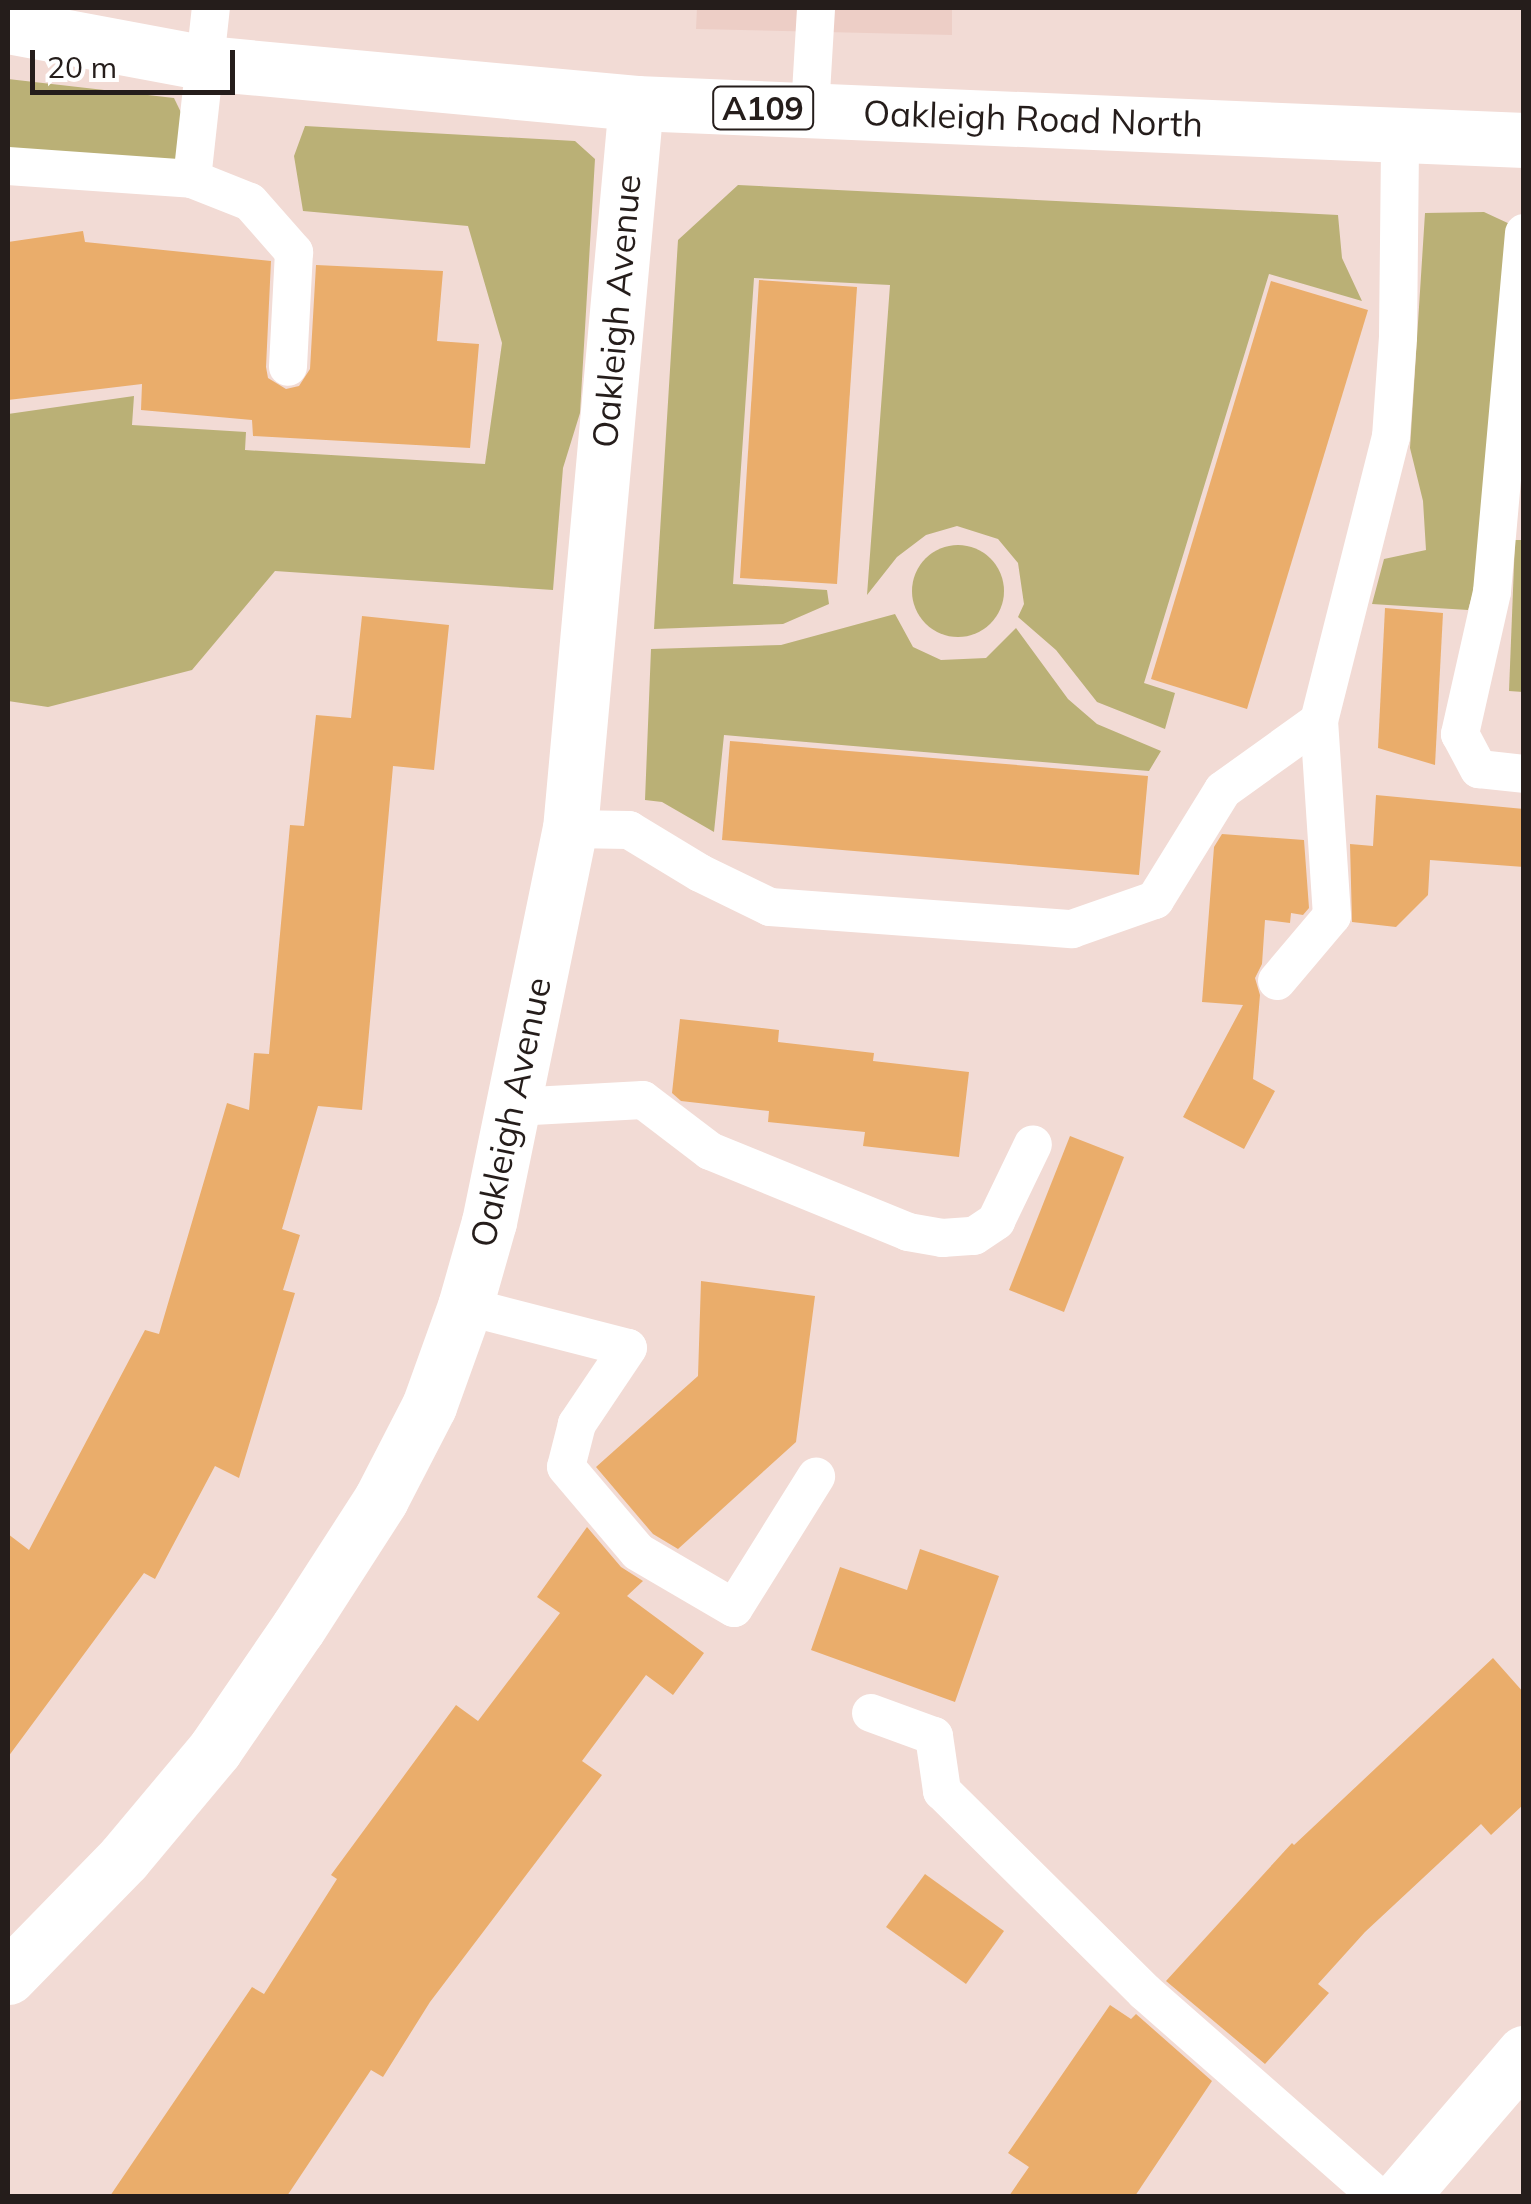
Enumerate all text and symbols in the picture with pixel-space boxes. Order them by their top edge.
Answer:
scale bar [35,30,240,92]
text: 20 m [47,48,117,86]
road number: A109 [710,81,816,135]
street label: Oakleigh Road North [862,91,1204,145]
street label: Oakleigh Avenue [583,172,649,450]
street label: Oakleigh Avenue [461,973,559,1251]

